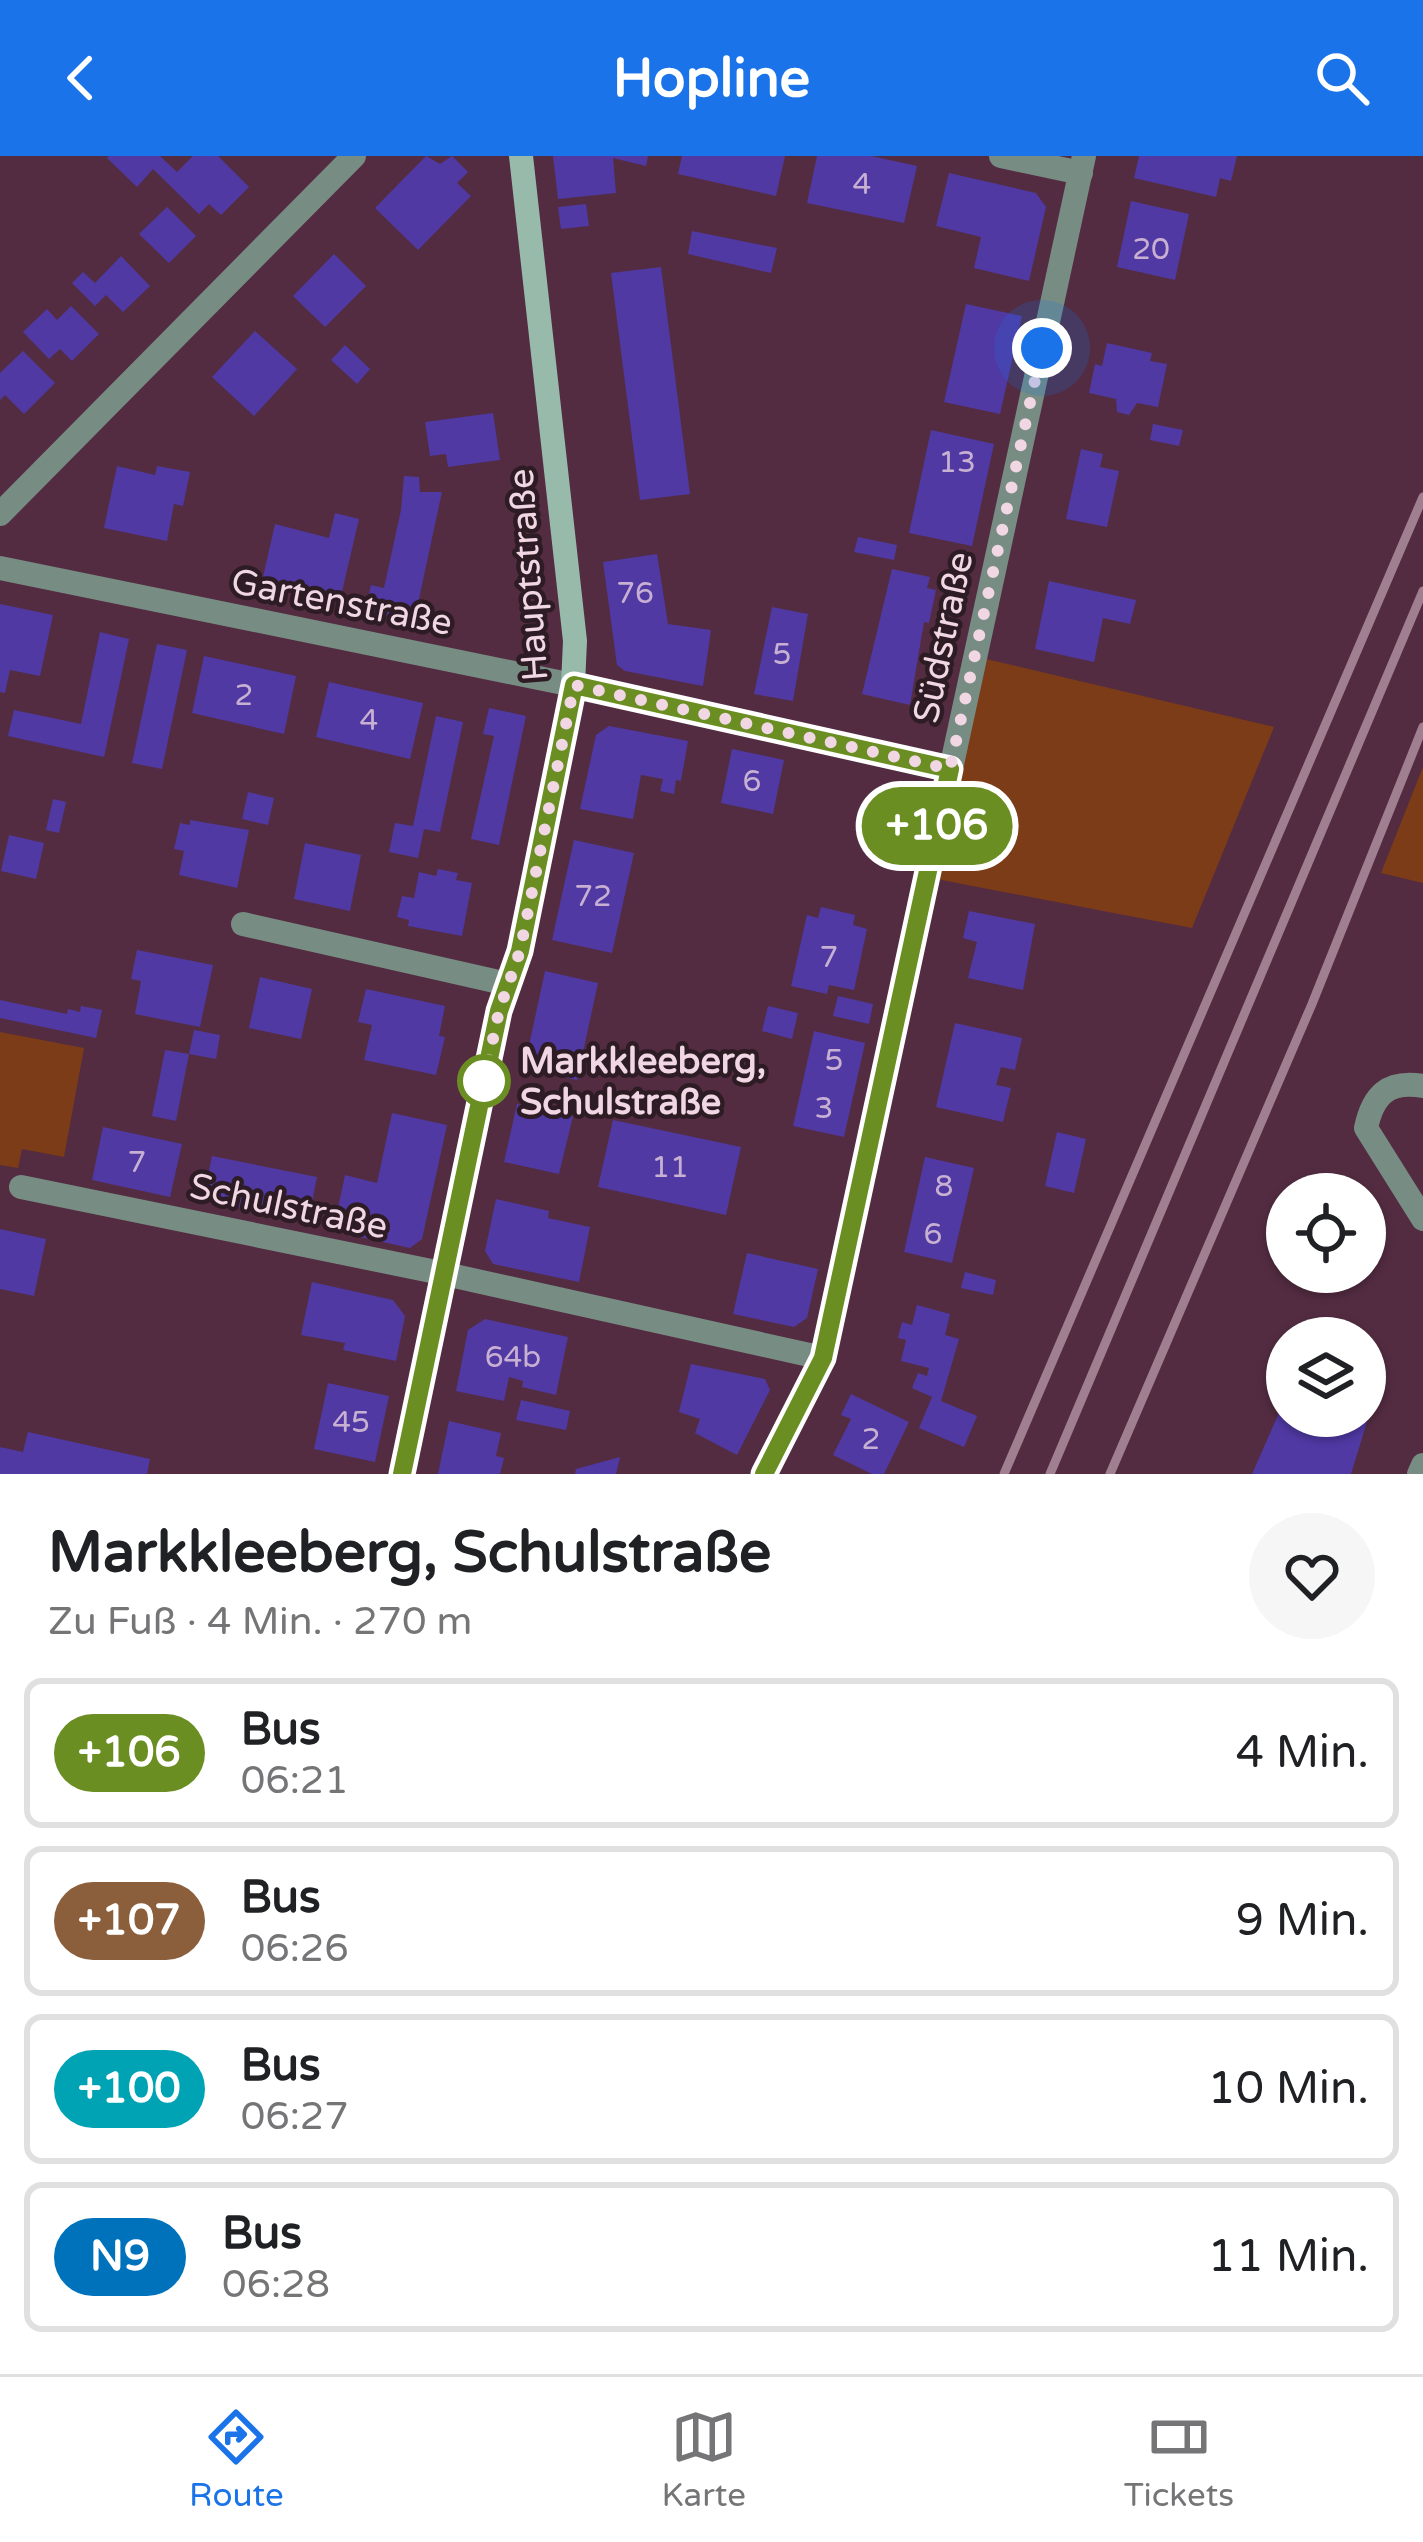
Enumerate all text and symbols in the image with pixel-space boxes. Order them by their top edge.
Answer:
icon: back [48,45,114,111]
icon: search [1309,45,1375,111]
text: Hopline [613,46,810,111]
house number: 4 [853,166,871,203]
house number: 20 [1132,231,1170,268]
your location [1012,318,1072,378]
house number: 13 [938,444,976,481]
street label: Hauptstraße [500,467,557,682]
street label: Südstraße [904,548,983,727]
street label: Gartenstraße [228,560,456,645]
house number: 76 [616,575,654,612]
house number: 5 [773,636,791,673]
house number: 2 [235,677,253,714]
house number: 4 [360,702,378,739]
house number: 6 [743,763,761,800]
line badge: +106 [853,787,1021,865]
text: +106 [886,800,988,851]
house number: 72 [574,878,612,915]
house number: 7 [820,939,838,976]
place label: Markkleeberg, Schulstraße [520,1040,766,1124]
house number: 5 [825,1042,843,1079]
marker: Markkleeberg, Schulstraße [459,1056,509,1106]
house number: 3 [815,1090,833,1127]
house number: 7 [128,1144,146,1181]
house number: 11 [651,1149,689,1186]
street label: Schulstraße [186,1165,392,1248]
house number: 8 [935,1168,953,1205]
map controls [1266,1173,1386,1437]
button: locate [1266,1173,1386,1293]
house number: 6 [924,1216,942,1253]
button: layers [1266,1317,1386,1437]
house number: 64b [485,1339,541,1376]
house number: 45 [332,1404,370,1441]
house number: 2 [862,1421,880,1458]
button: heart [1249,1513,1375,1639]
text: Markkleeberg, Schulstraße [48,1519,771,1587]
text: Zu Fuß · 4 Min. · 270 m [48,1598,472,1645]
text: Bus [241,1703,321,1757]
text: 4 Min. [1236,1726,1369,1780]
text: +106 [78,1727,181,1778]
text: 06:21 [241,1757,349,1804]
text: Bus [241,1871,321,1925]
text: 9 Min. [1236,1894,1369,1948]
text: +107 [78,1895,181,1946]
text: 06:26 [241,1925,349,1972]
text: Bus [241,2039,321,2093]
text: 10 Min. [1207,2062,1369,2116]
text: +100 [78,2063,181,2114]
text: 06:27 [241,2093,349,2140]
text: Bus [222,2207,302,2261]
text: 11 Min. [1207,2230,1369,2284]
text: N9 [90,2231,150,2282]
text: 06:28 [222,2261,330,2308]
tab: Route [189,2404,284,2515]
tab: Karte [661,2404,746,2515]
tab: Tickets [1124,2404,1234,2515]

